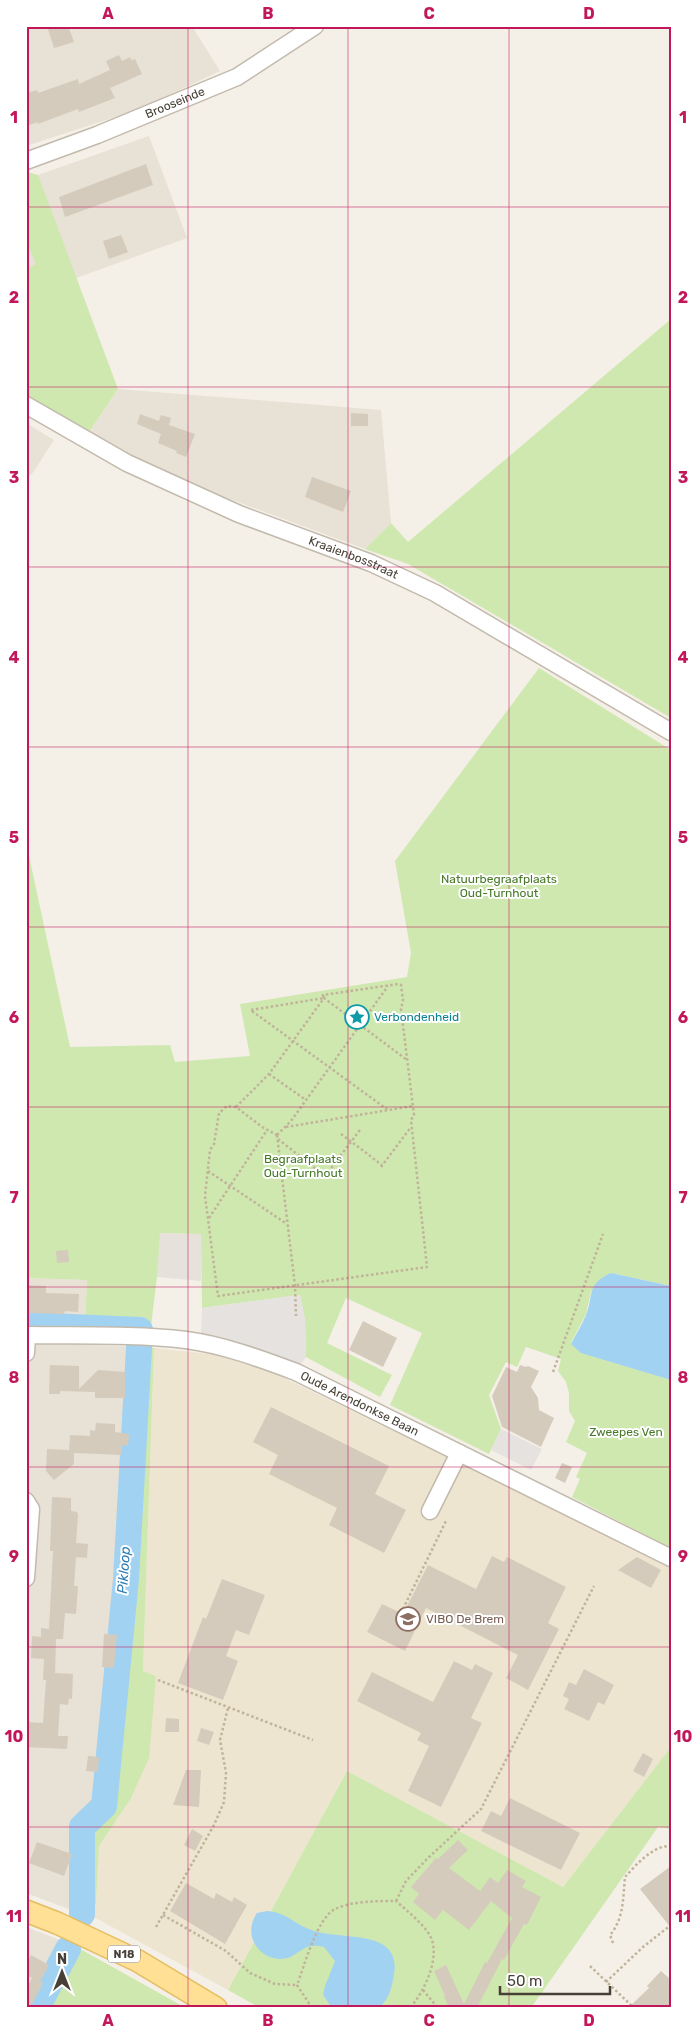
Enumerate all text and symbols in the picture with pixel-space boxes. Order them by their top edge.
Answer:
text: A [102,4,114,23]
text: B [262,4,274,23]
text: C [423,4,435,23]
text: D [583,4,595,23]
street label: Brooseinde [143,84,207,121]
text: 1 [10,108,18,127]
text: 1 [679,108,687,127]
text: 2 [9,288,19,307]
text: 2 [678,288,688,307]
text: 3 [9,468,19,487]
text: 3 [678,468,688,487]
street label: Kraaienbosstraat [307,533,401,582]
text: 4 [9,648,20,667]
text: 4 [678,648,689,667]
text: 5 [9,828,19,847]
text: 5 [678,828,688,847]
park label: Natuurbegraafplaats Oud-Turnhout [441,872,557,900]
place icon: Verbondenheid [344,1004,370,1030]
text: 6 [9,1008,19,1027]
text: 6 [678,1008,688,1027]
place label: Verbondenheid [374,1010,459,1024]
park label: Begraafplaats Oud-Turnhout [264,1152,343,1180]
text: 7 [9,1188,19,1207]
text: 7 [678,1188,688,1207]
text: 8 [9,1368,20,1387]
street label: Oude Arendonkse Baan [298,1368,421,1439]
text: 8 [678,1368,689,1387]
park label: Zweepes Ven [589,1425,663,1439]
water label: Pikloop [114,1546,134,1594]
text: 9 [9,1547,19,1566]
text: 9 [678,1547,688,1566]
school or university icon: VIBO De Brem [395,1606,421,1632]
place label: VIBO De Brem [426,1612,504,1626]
text: 10 [5,1727,24,1746]
text: 10 [674,1727,693,1746]
text: 11 [6,1907,22,1926]
text: 11 [675,1907,691,1926]
north arrow [38,1946,88,1996]
road number: N18 [108,1946,140,1962]
text: N [57,1951,67,1968]
scale bar [500,1964,610,1996]
text: 50 m [507,1972,542,1990]
text: A [102,2011,114,2030]
text: B [262,2011,274,2030]
text: C [423,2011,435,2030]
text: D [583,2011,595,2030]

